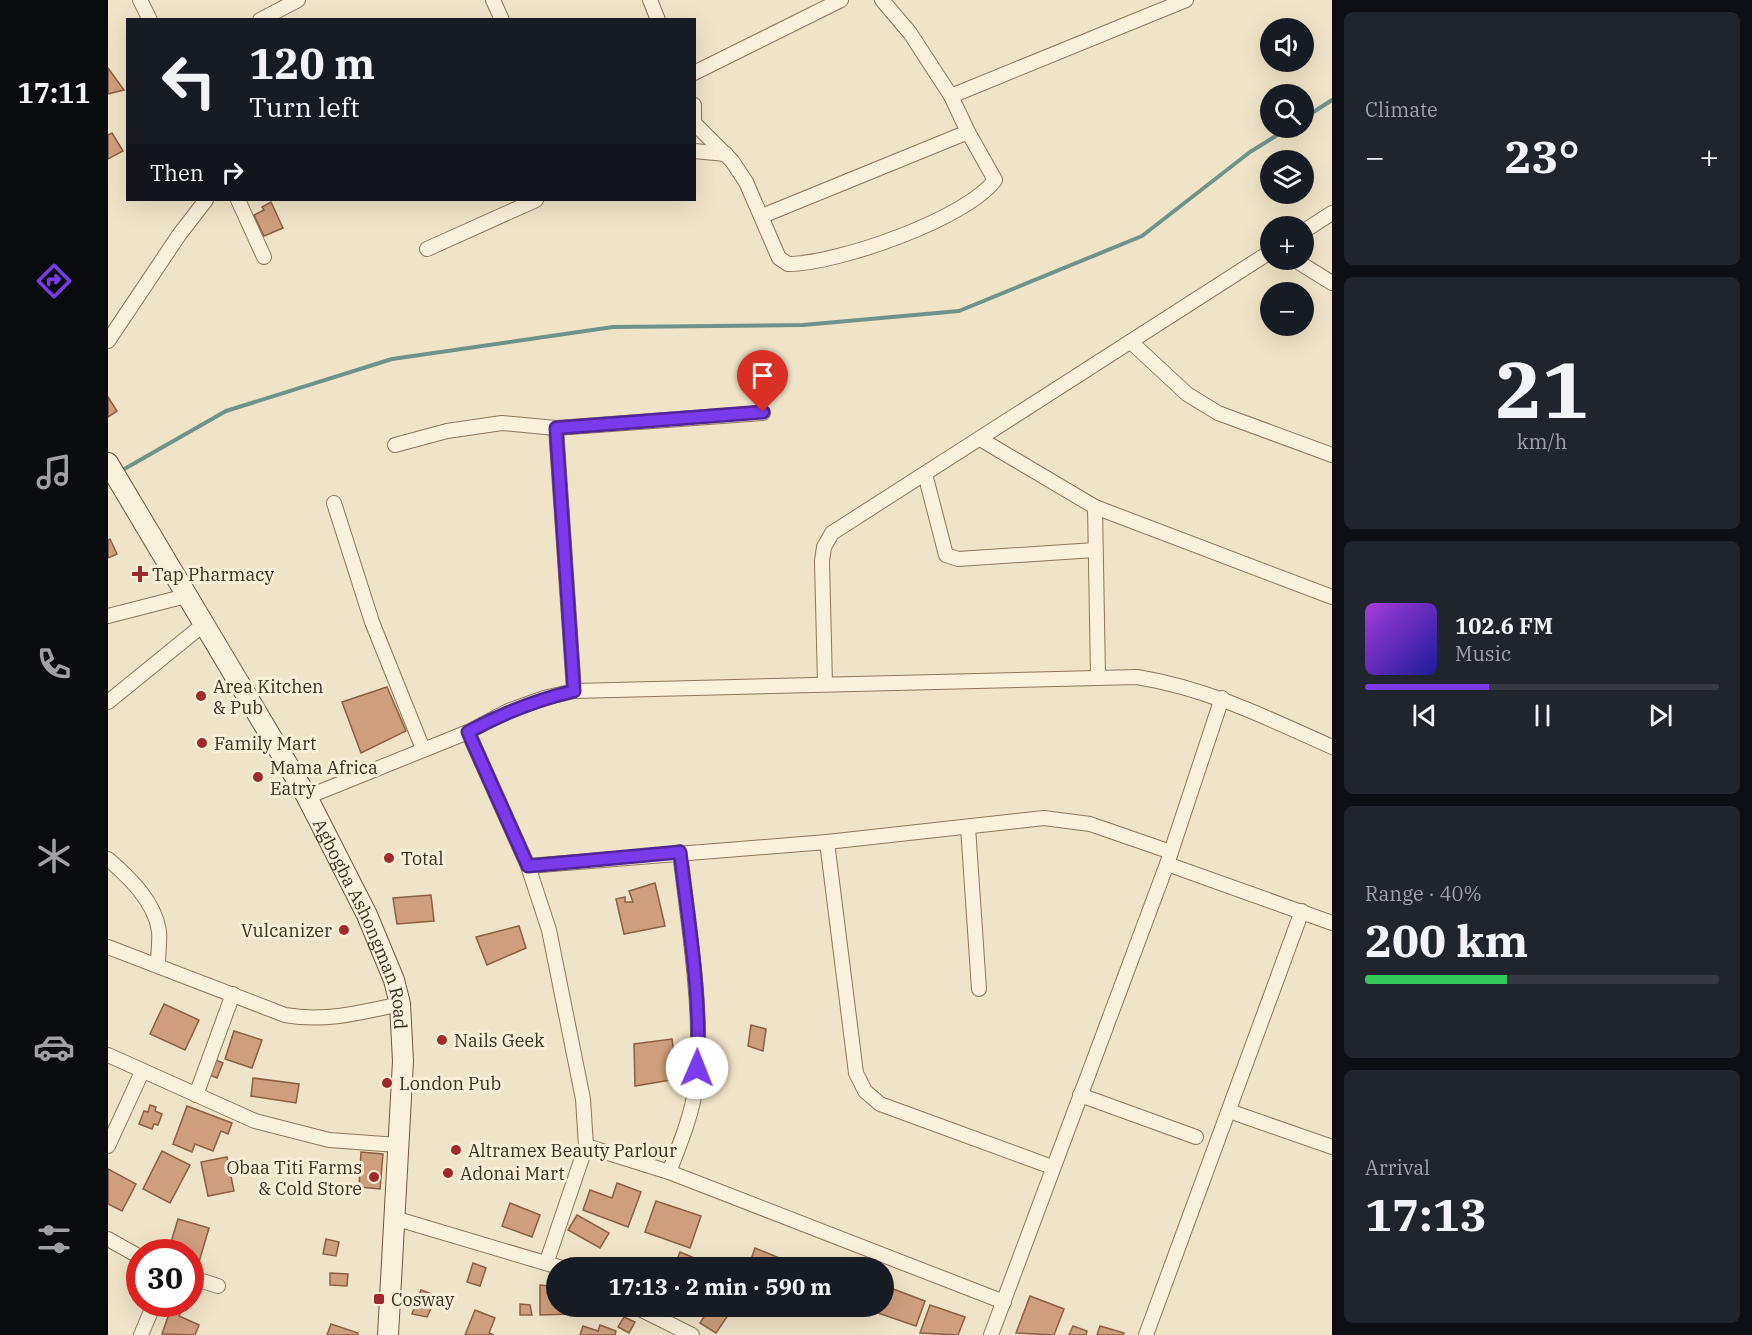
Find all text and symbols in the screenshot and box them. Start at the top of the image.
map controls [1260,18,1314,336]
button: sound [1260,18,1314,72]
text: 120 m [249,36,375,91]
icon: left [150,42,228,120]
text: 17:11 [18,75,90,110]
button: search [1260,84,1314,138]
text: Turn left [249,89,360,124]
text: Climate [1365,96,1438,123]
text: 23° [1504,127,1580,185]
text: − [1365,135,1385,178]
text: + [1699,135,1719,178]
button: layers [1260,150,1314,204]
icon: right [216,156,249,189]
text: Then [150,158,204,187]
button: + [1260,216,1314,270]
icon: directions [33,260,75,302]
button: − [1260,282,1314,336]
text: 21 [1495,338,1589,439]
pin [737,350,788,412]
icon: arrive [746,359,779,392]
text: km/h [1517,428,1567,455]
icon: music [33,451,75,493]
place label: Tap Pharmacy [152,563,275,586]
marker: Tap Pharmacy [133,567,147,581]
text: 102.6 FM [1455,611,1553,640]
text: Music [1455,640,1511,667]
icon: phone [33,643,75,685]
place label: Area Kitchen & Pub [213,675,324,719]
marker: Area Kitchen & Pub [194,689,208,703]
icon: previous [1408,699,1441,732]
icon: pause [1526,699,1559,732]
icon: next [1644,699,1677,732]
place label: Family Mart [214,732,316,755]
marker: Family Mart [195,736,209,750]
place label: Mama Africa Eatry [270,756,378,800]
marker: Mama Africa Eatry [251,770,265,784]
street label: Agbogba Ashongman Road [308,814,413,1030]
icon: climate [33,835,75,877]
place label: Total [401,847,444,870]
marker: Total [382,851,396,865]
text: Range · 40% [1365,880,1482,907]
text: 200 km [1365,911,1528,969]
place label: Vulcanizer [241,919,332,942]
marker: Vulcanizer [337,923,351,937]
icon: car [33,1026,75,1068]
place label: Nails Geek [454,1029,545,1052]
marker: Nails Geek [435,1033,449,1047]
position arrow [665,1036,729,1100]
place label: London Pub [399,1072,501,1095]
marker: London Pub [380,1076,394,1090]
place label: Altramex Beauty Parlour [468,1139,677,1162]
marker: Altramex Beauty Parlour [449,1143,463,1157]
text: Arrival [1365,1154,1430,1181]
place label: Obaa Titi Farms & Cold Store [226,1156,362,1200]
place label: Adonai Mart [460,1162,565,1185]
marker: Adonai Mart [441,1166,455,1180]
marker: Obaa Titi Farms & Cold Store [367,1170,381,1184]
text: 17:13 [1365,1185,1487,1243]
icon: filters [33,1218,75,1260]
speed limit sign: 30 [126,1239,204,1317]
text: 17:13 · 2 min · 590 m [608,1272,832,1301]
place label: Cosway [391,1288,455,1311]
marker: Cosway [372,1292,386,1306]

